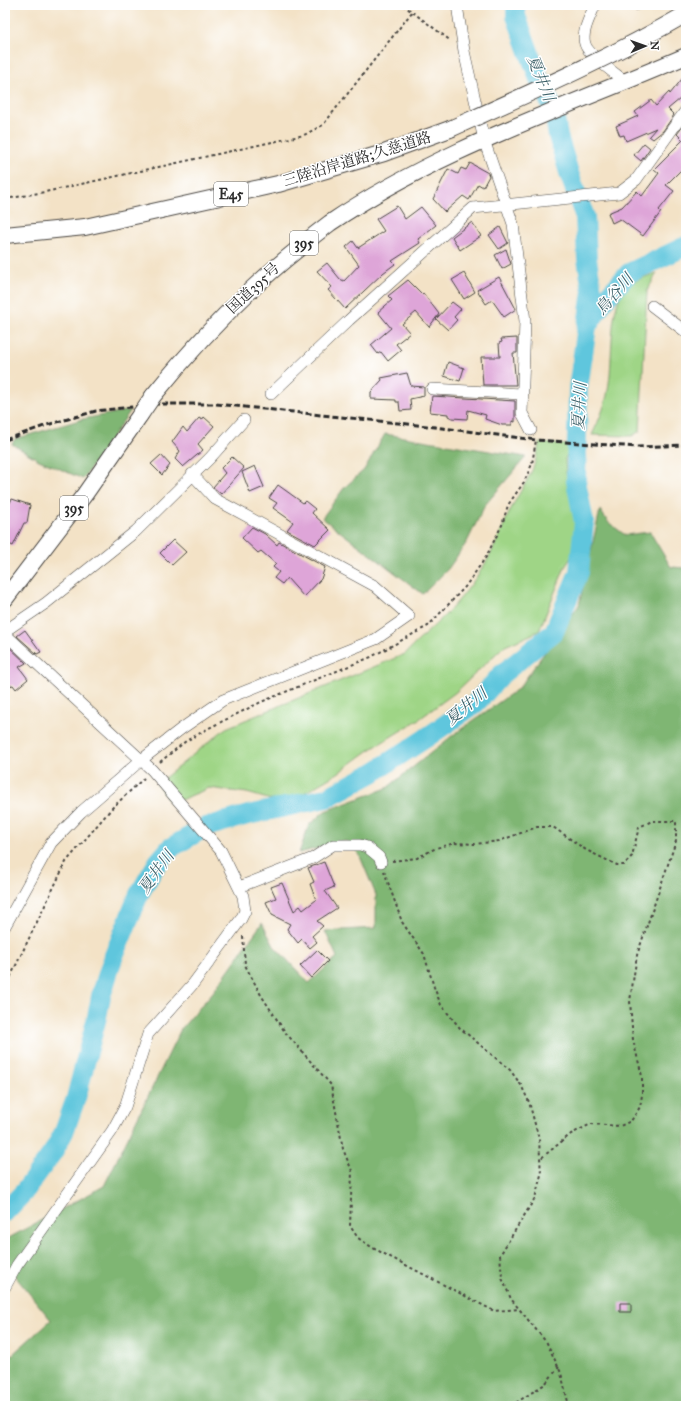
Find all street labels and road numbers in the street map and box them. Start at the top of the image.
street label: 三陸沿岸道路;久慈道路 [281,128,433,190]
road number: E45 [214,182,248,206]
road number: 395 [290,231,318,255]
street label: 国道395号 [223,259,283,317]
road number: 395 [60,496,88,520]

